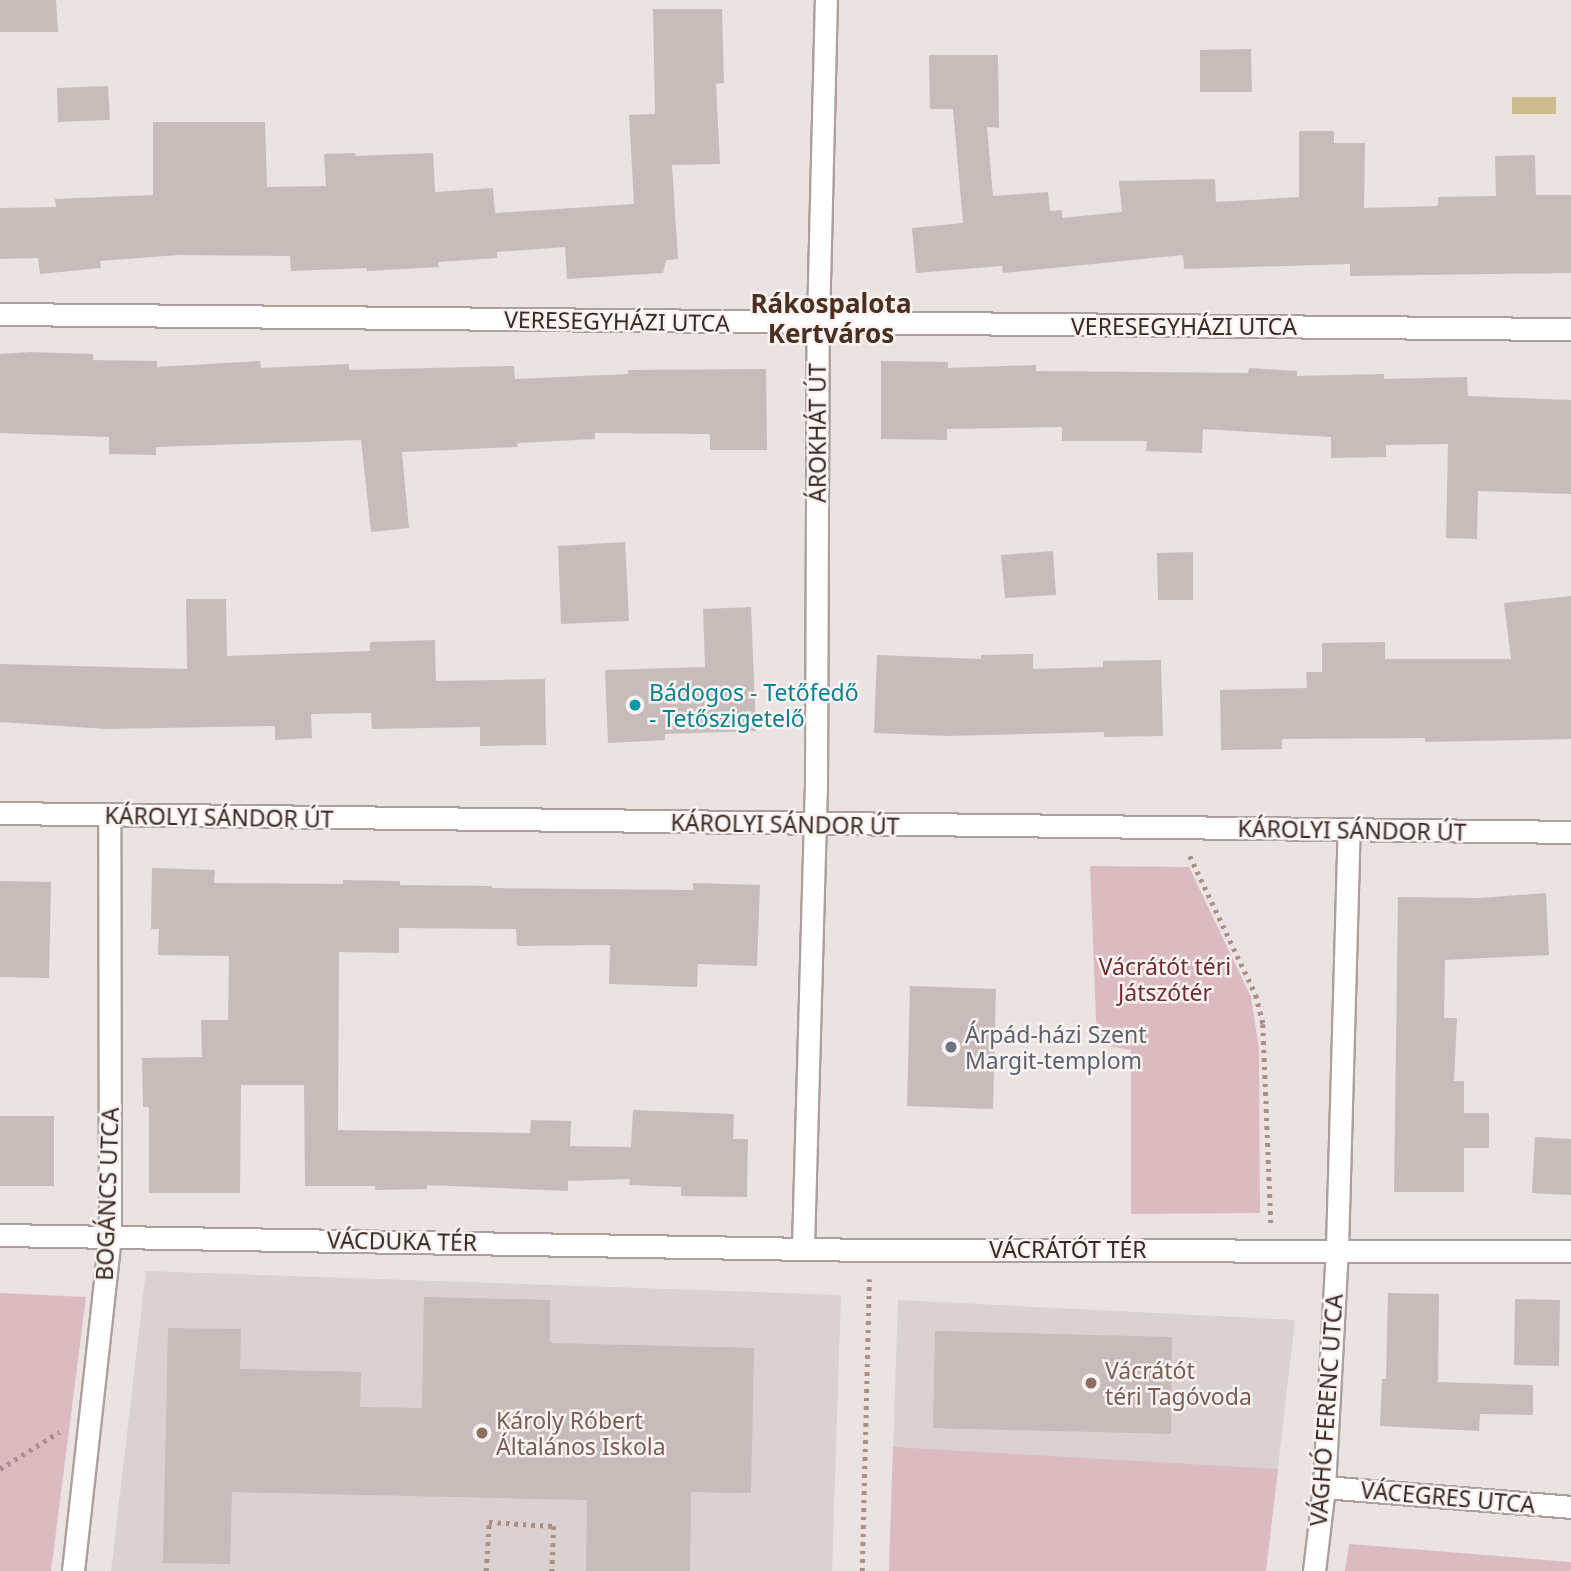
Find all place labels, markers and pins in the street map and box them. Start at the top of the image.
place label: Bádogos - Tetőfedő - Tetőszigetelő [649,678,859,732]
marker: Bádogos - Tetőfedő - Tetőszigetelő [627,697,643,713]
place label: Árpád-házi Szent Margit-templom [965,1020,1147,1074]
marker: Árpád-házi Szent Margit-templom [943,1039,959,1055]
place label: Vácrátót téri Tagóvoda [1105,1356,1252,1410]
marker: Vácrátót téri Tagóvoda [1083,1375,1099,1391]
place label: Károly Róbert Általános Iskola [496,1406,666,1460]
marker: Károly Róbert Általános Iskola [474,1425,490,1441]

